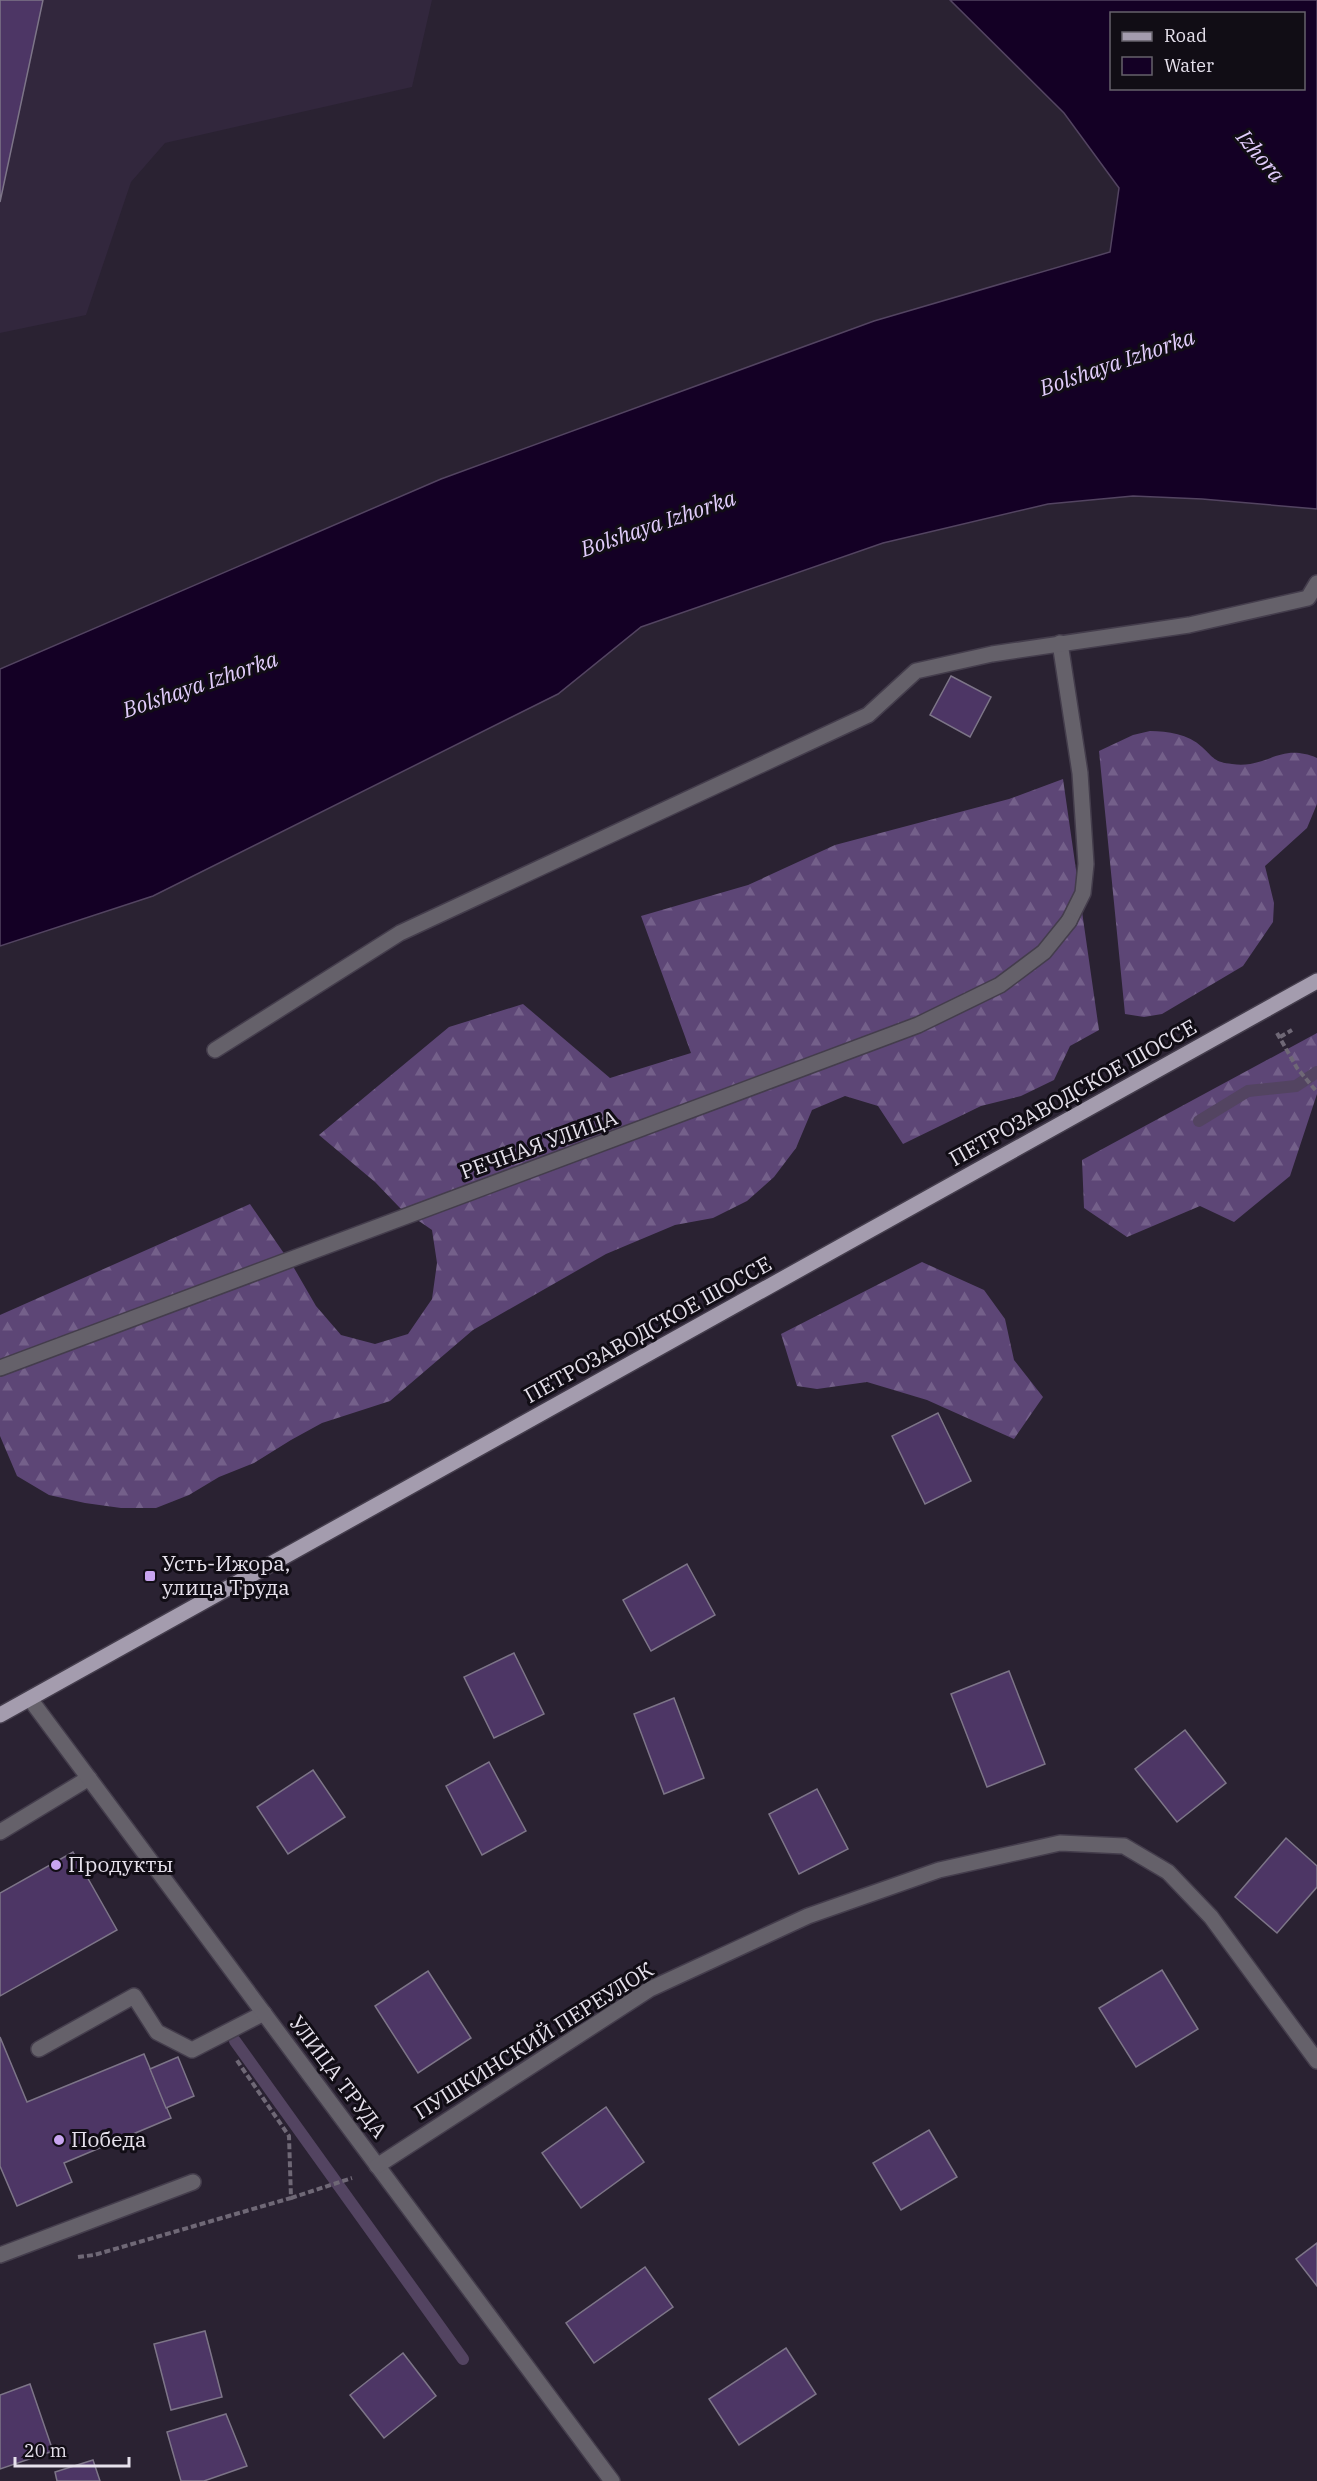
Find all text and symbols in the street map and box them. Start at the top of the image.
legend [1110,12,1305,90]
text: Road [1164,24,1207,47]
text: Water [1164,54,1214,77]
water label: Izhora [1230,122,1292,188]
water label: Bolshaya Izhorka [1034,321,1198,402]
water label: Bolshaya Izhorka [575,482,739,563]
water label: Bolshaya Izhorka [117,643,281,724]
street label: ПЕТРОЗАВОДСКОЕ ШОССЕ [944,1012,1201,1172]
street label: РЕЧНАЯ УЛИЦА [456,1102,622,1185]
street label: ПЕТРОЗАВОДСКОЕ ШОССЕ [519,1249,776,1409]
place label: Усть-Ижора, улица Труда [162,1549,290,1601]
marker: Усть-Ижора, улица Труда [143,1569,157,1583]
place label: Продукты [68,1850,173,1878]
marker: Продукты [49,1858,63,1872]
street label: ПУШКИНСКИЙ ПЕРЕУЛОК [409,1955,659,2125]
street label: УЛИЦА ТРУДА [284,2009,394,2144]
place label: Победа [71,2125,146,2153]
marker: Победа [52,2133,66,2147]
scale bar [15,2430,129,2468]
text: 20 m [24,2439,67,2462]

